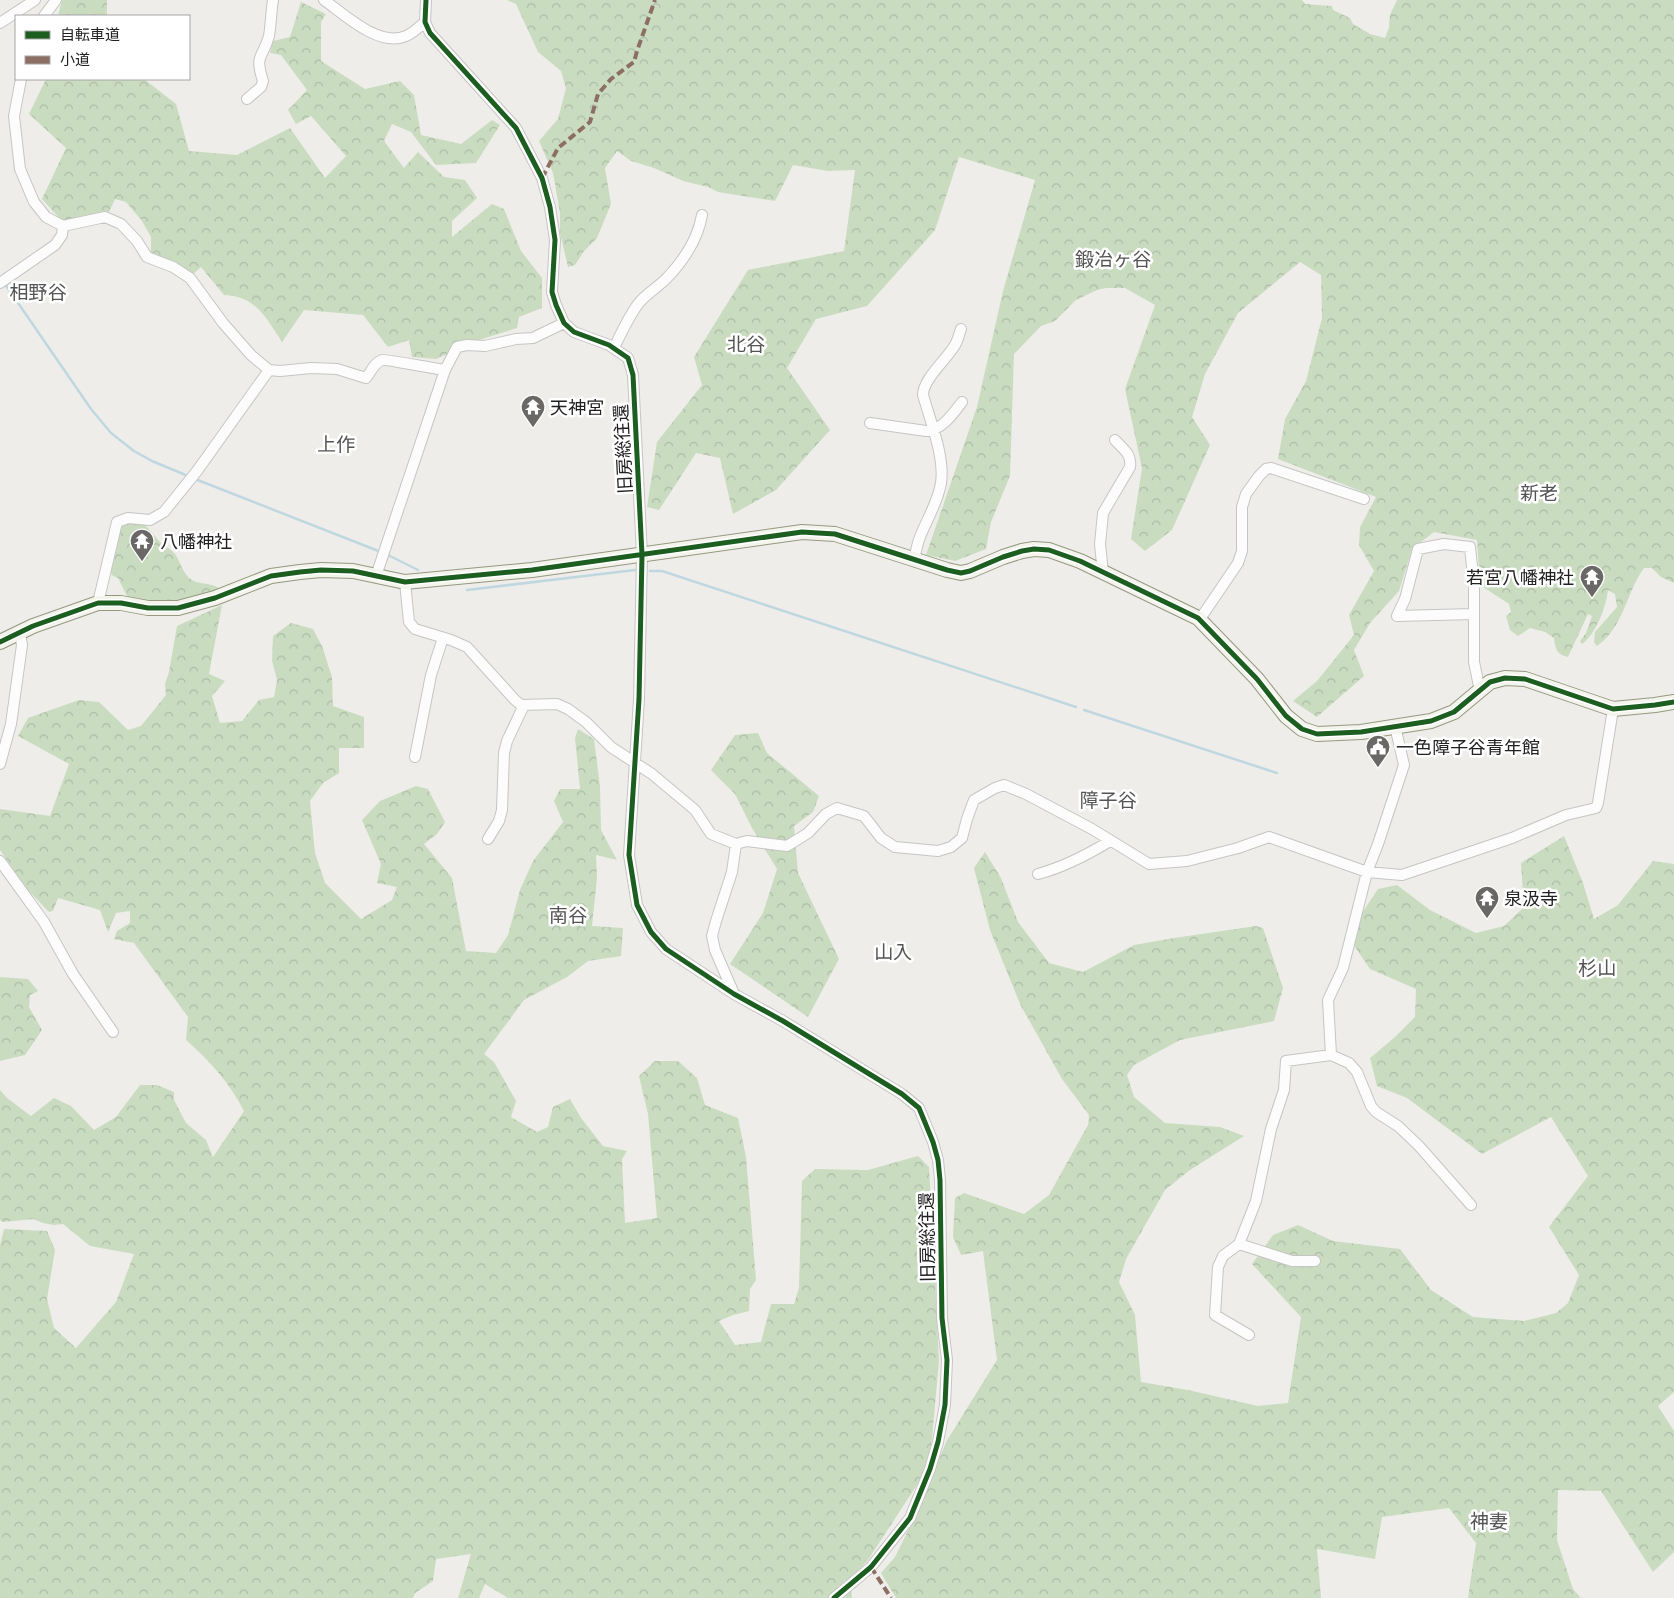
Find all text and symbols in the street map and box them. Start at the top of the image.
legend [15,15,190,80]
text: 自転車道 [60,25,120,44]
text: 小道 [60,50,90,69]
district label: 鍛冶ヶ谷 [1075,247,1151,271]
district label: 相野谷 [9,280,67,304]
district label: 北谷 [727,332,765,356]
temple icon: 天神宮 [520,394,546,428]
place label: 天神宮 [550,396,604,419]
street label: 旧房総往還 [609,403,637,495]
district label: 上作 [317,432,355,456]
district label: 新老 [1520,481,1558,505]
temple icon: 八幡神社 [129,528,155,562]
place label: 八幡神社 [160,530,232,553]
temple icon: 若宮八幡神社 [1579,564,1605,598]
place label: 若宮八幡神社 [1466,566,1574,589]
public building icon: 一色障子谷青年館 [1365,734,1391,768]
place label: 一色障子谷青年館 [1396,736,1540,759]
district label: 障子谷 [1079,788,1137,812]
temple icon: 泉汲寺 [1474,885,1500,919]
place label: 泉汲寺 [1504,887,1558,910]
district label: 南谷 [549,903,587,927]
district label: 山入 [874,940,912,964]
district label: 杉山 [1578,956,1616,980]
street label: 旧房総往還 [915,1192,939,1282]
district label: 神妻 [1470,1509,1508,1533]

